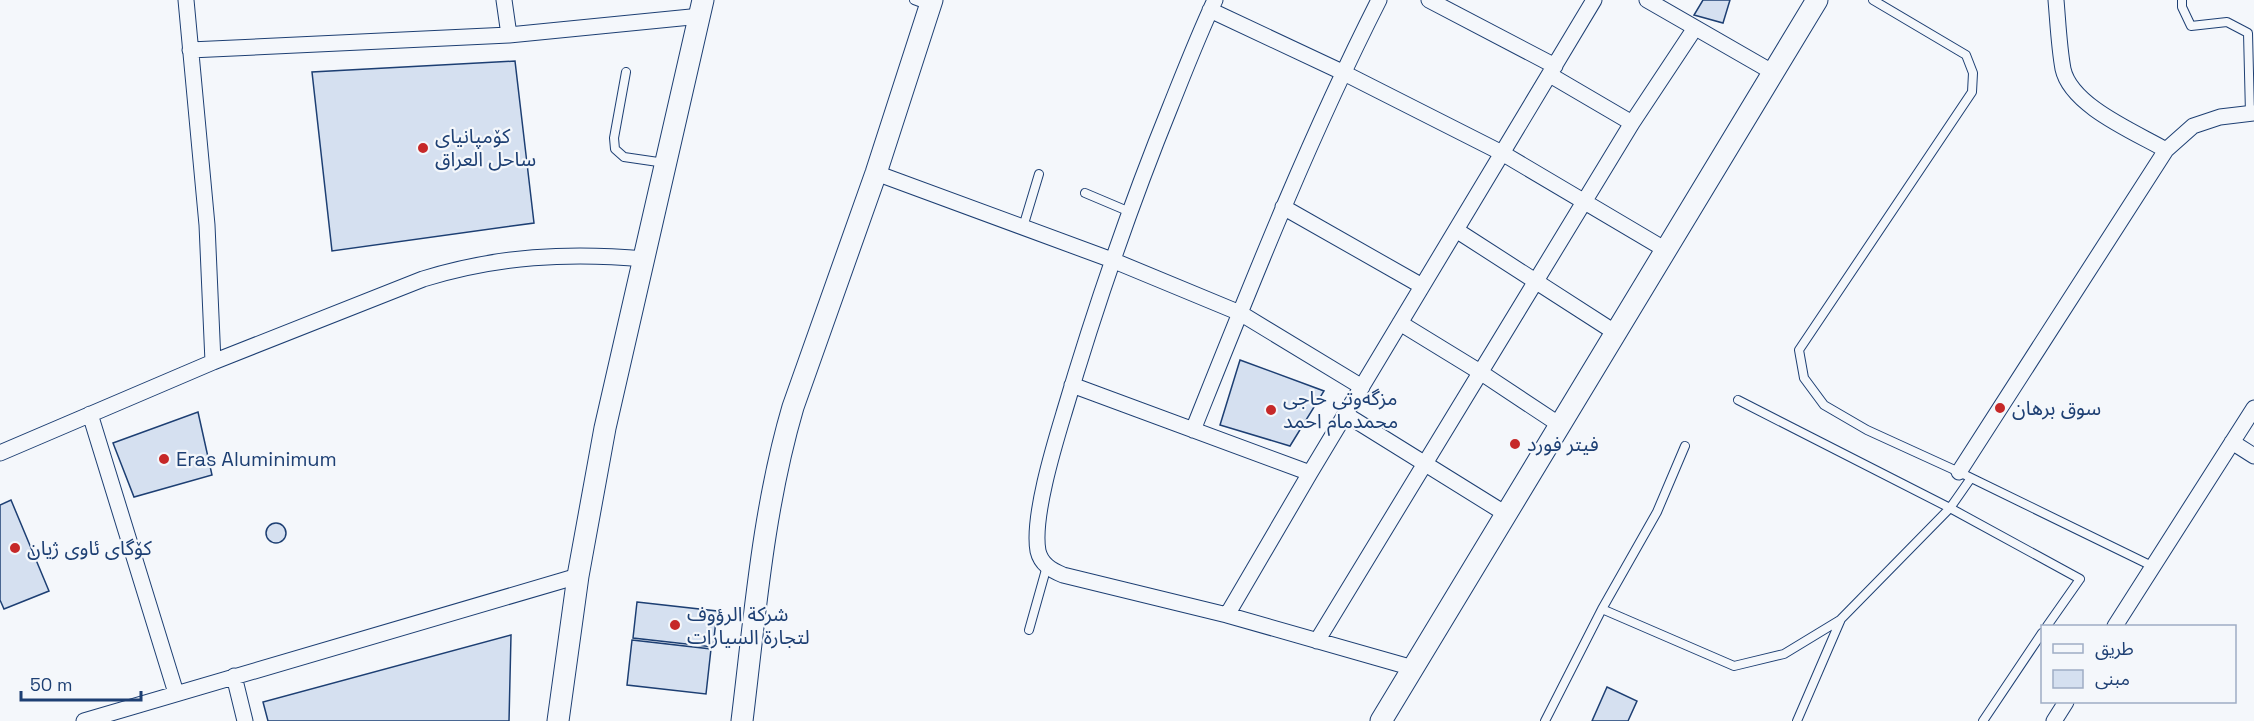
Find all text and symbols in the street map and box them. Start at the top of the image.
place label: کۆمپانیای ساحل العراق [435,123,536,172]
marker: کۆمپانیای ساحل العراق [416,141,430,155]
place label: مزگەوتی حاجی محمدمام احمد [1283,385,1398,436]
place label: سوق برهان [2012,395,2101,421]
marker: سوق برهان [1993,401,2007,415]
marker: مزگەوتی حاجی محمدمام احمد [1264,403,1278,417]
place label: فيتر فورد [1527,431,1599,457]
marker: فيتر فورد [1508,437,1522,451]
place label: Eras Aluminimum [176,446,337,472]
marker: Eras Aluminimum [157,452,171,466]
place label: کۆگای ئاوی ژیان [27,535,153,561]
marker: کۆگای ئاوی ژیان [8,541,22,555]
place label: شركة الرؤوف لتجارة السيارات [687,601,810,650]
marker: شركة الرؤوف لتجارة السيارات [668,618,682,632]
legend [2041,625,2236,703]
text: طريق [2095,637,2134,660]
scale bar [21,664,141,702]
text: مبنى [2095,667,2130,690]
text: 50 m [30,673,72,696]

